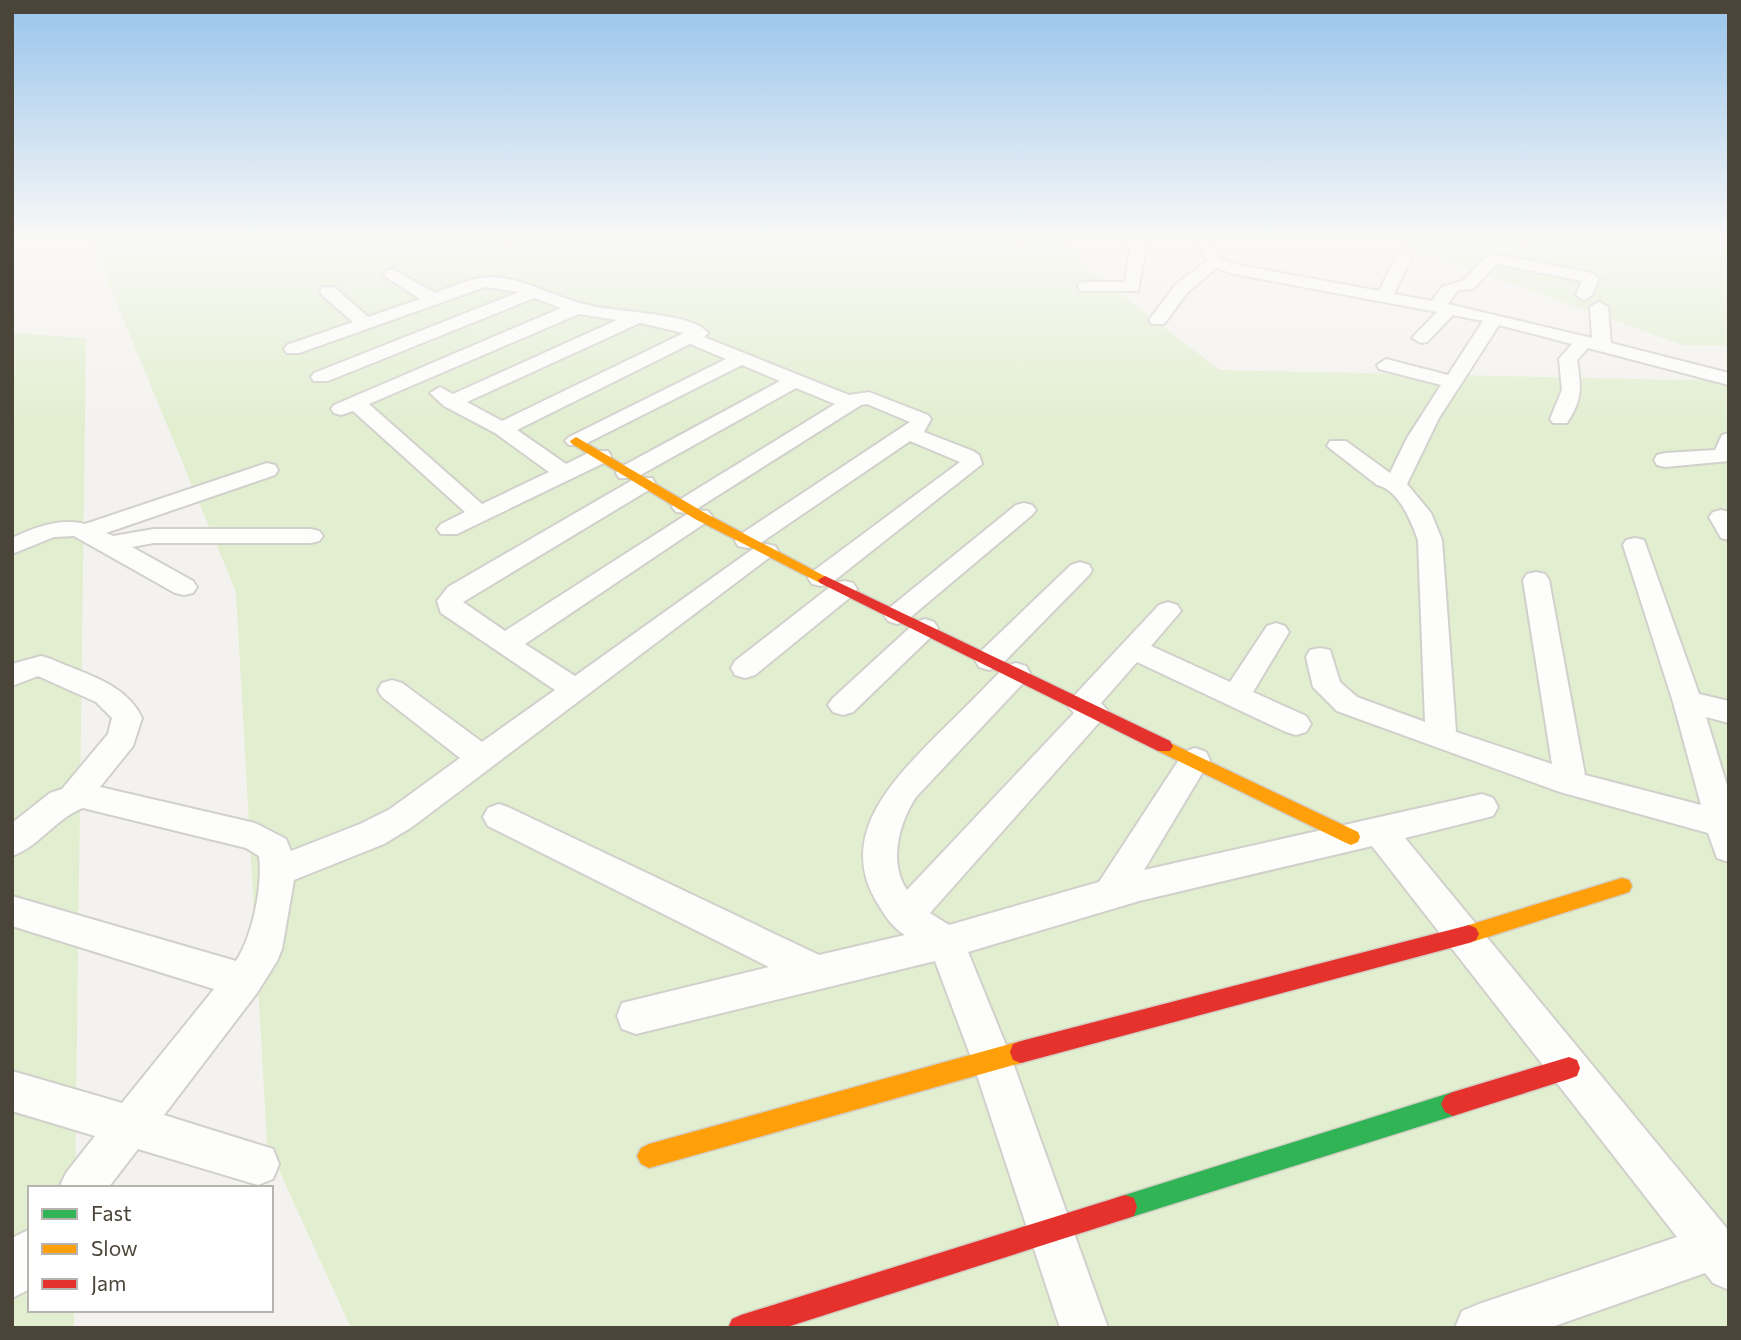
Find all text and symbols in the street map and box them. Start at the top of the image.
legend [28,1186,273,1312]
text: Fast [91,1200,132,1225]
text: Slow [91,1235,138,1260]
text: Jam [91,1270,126,1295]

